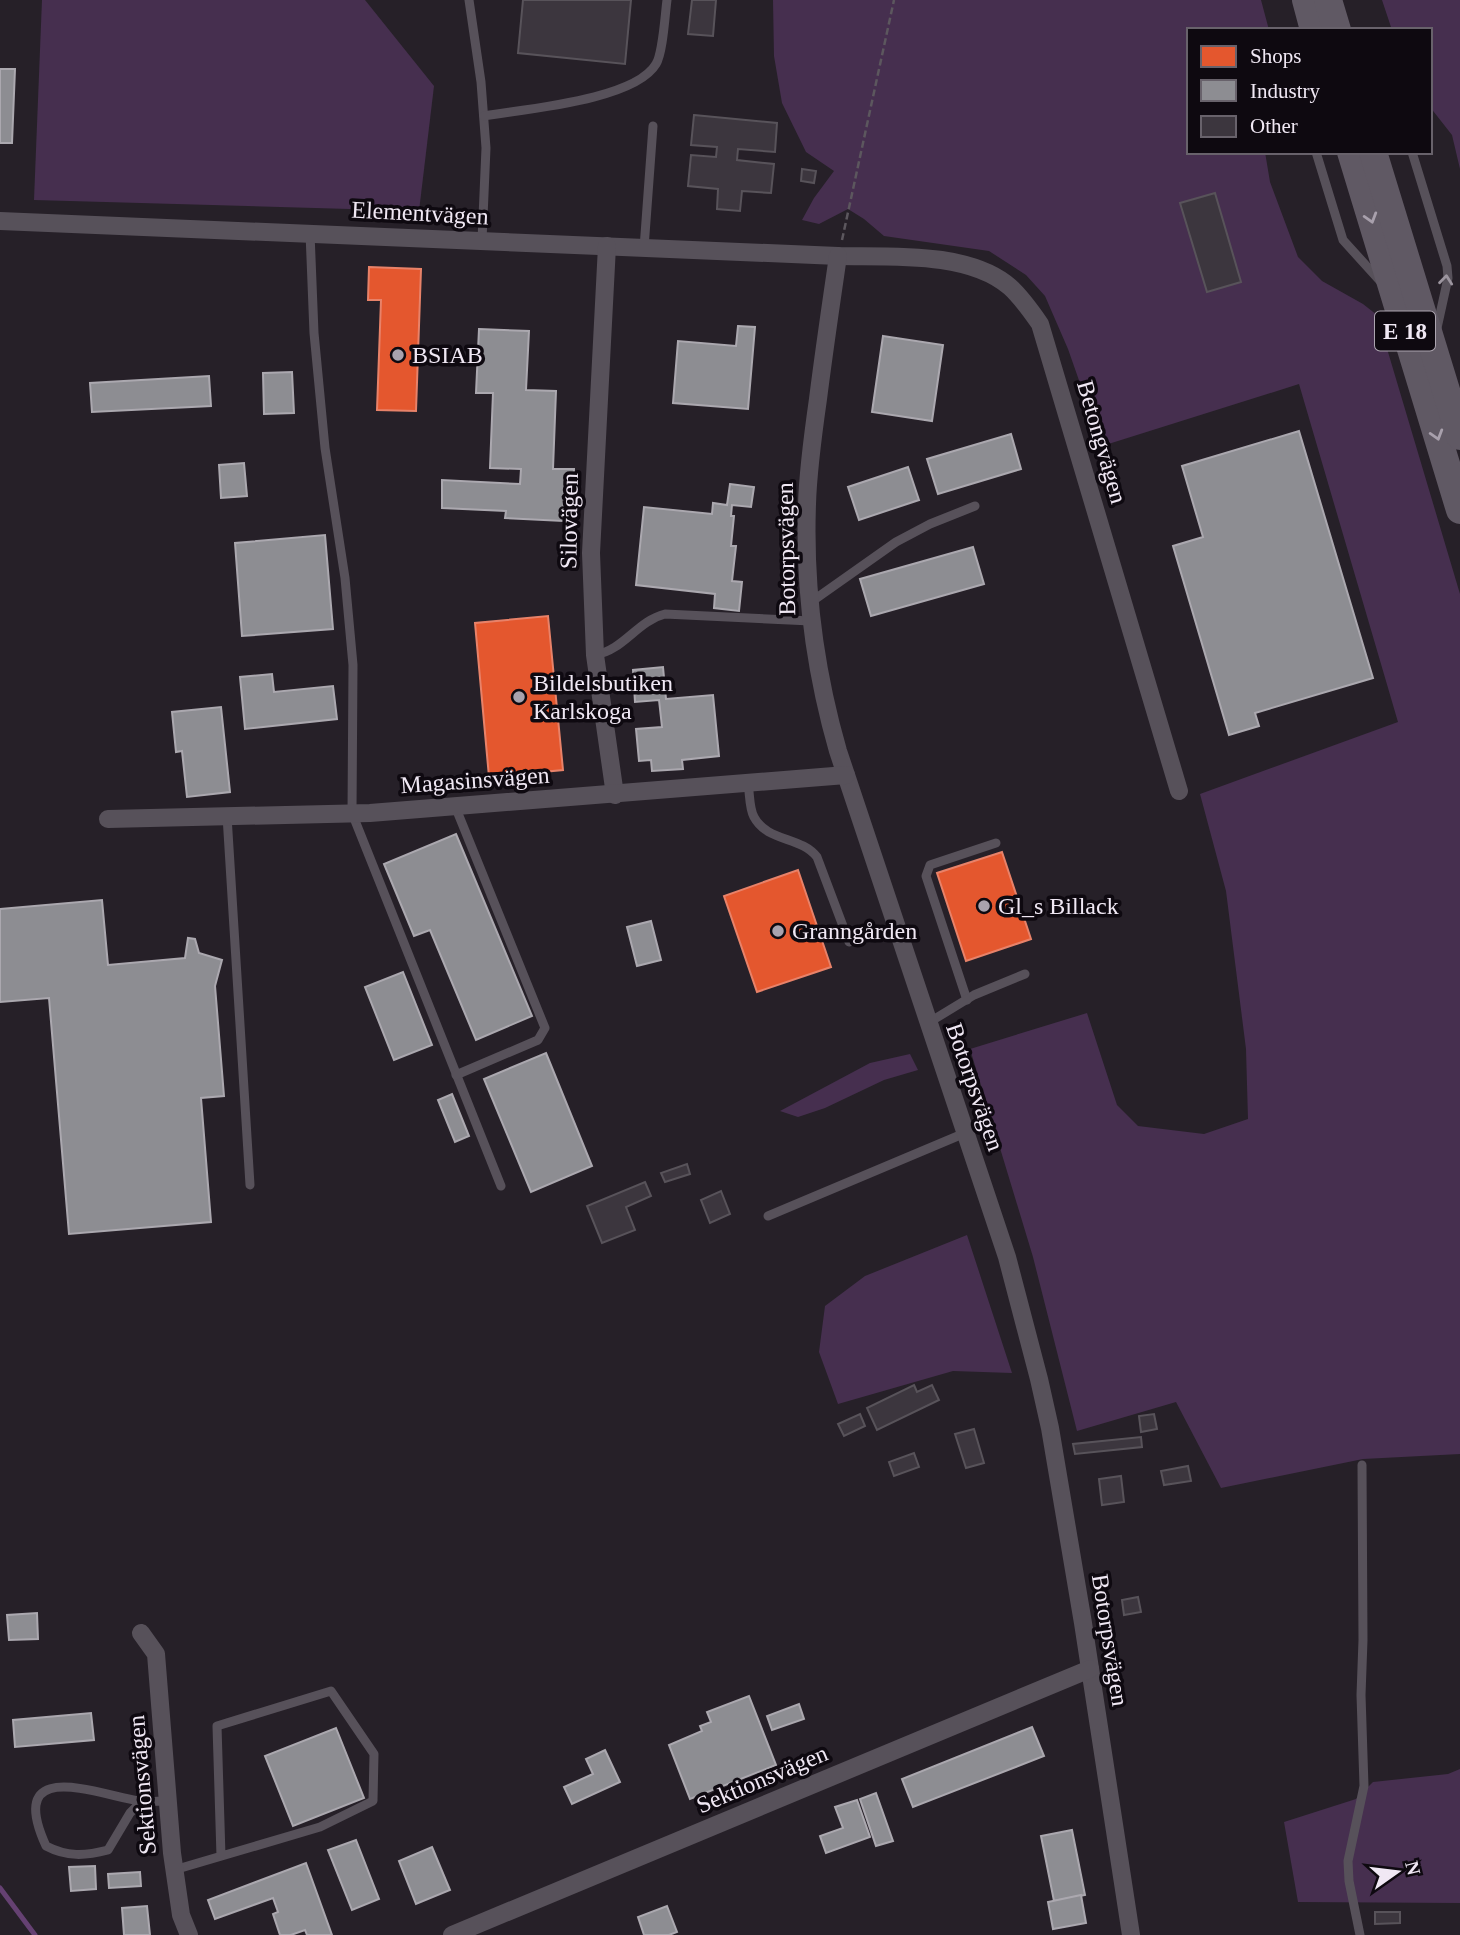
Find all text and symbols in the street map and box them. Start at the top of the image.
legend [1187,28,1432,154]
text: Shops [1250,44,1301,68]
text: Industry [1250,79,1320,103]
text: Other [1250,114,1298,138]
street label: Elementvägen [351,196,489,230]
one-way arrow [1362,211,1377,223]
one-way arrow [1438,274,1453,285]
road number: E 18 [1375,312,1435,350]
place label: BSIAB [412,342,483,368]
marker: BSIAB [390,347,406,363]
street label: Betongvägen [1072,378,1132,506]
one-way arrow [1429,428,1443,441]
street label: Silovägen [555,473,583,569]
street label: Botorpsvägen [772,482,800,616]
place label: Bildelsbutiken Karlskoga [533,670,673,724]
marker: Bildelsbutiken Karlskoga [511,689,527,705]
street label: Magasinsvägen [400,762,550,798]
place label: Gl_s Billack [998,893,1119,919]
marker: Gl_s Billack [976,898,992,914]
place label: Granngården [792,918,917,944]
marker: Granngården [770,923,786,939]
street label: Botorpsvägen [941,1020,1009,1154]
street label: Botorpsvägen [1087,1572,1133,1708]
street label: Sektionsvägen [123,1714,161,1856]
street label: Sektionsvägen [692,1740,832,1818]
north arrow [1362,1837,1432,1907]
text: N [1401,1859,1425,1877]

